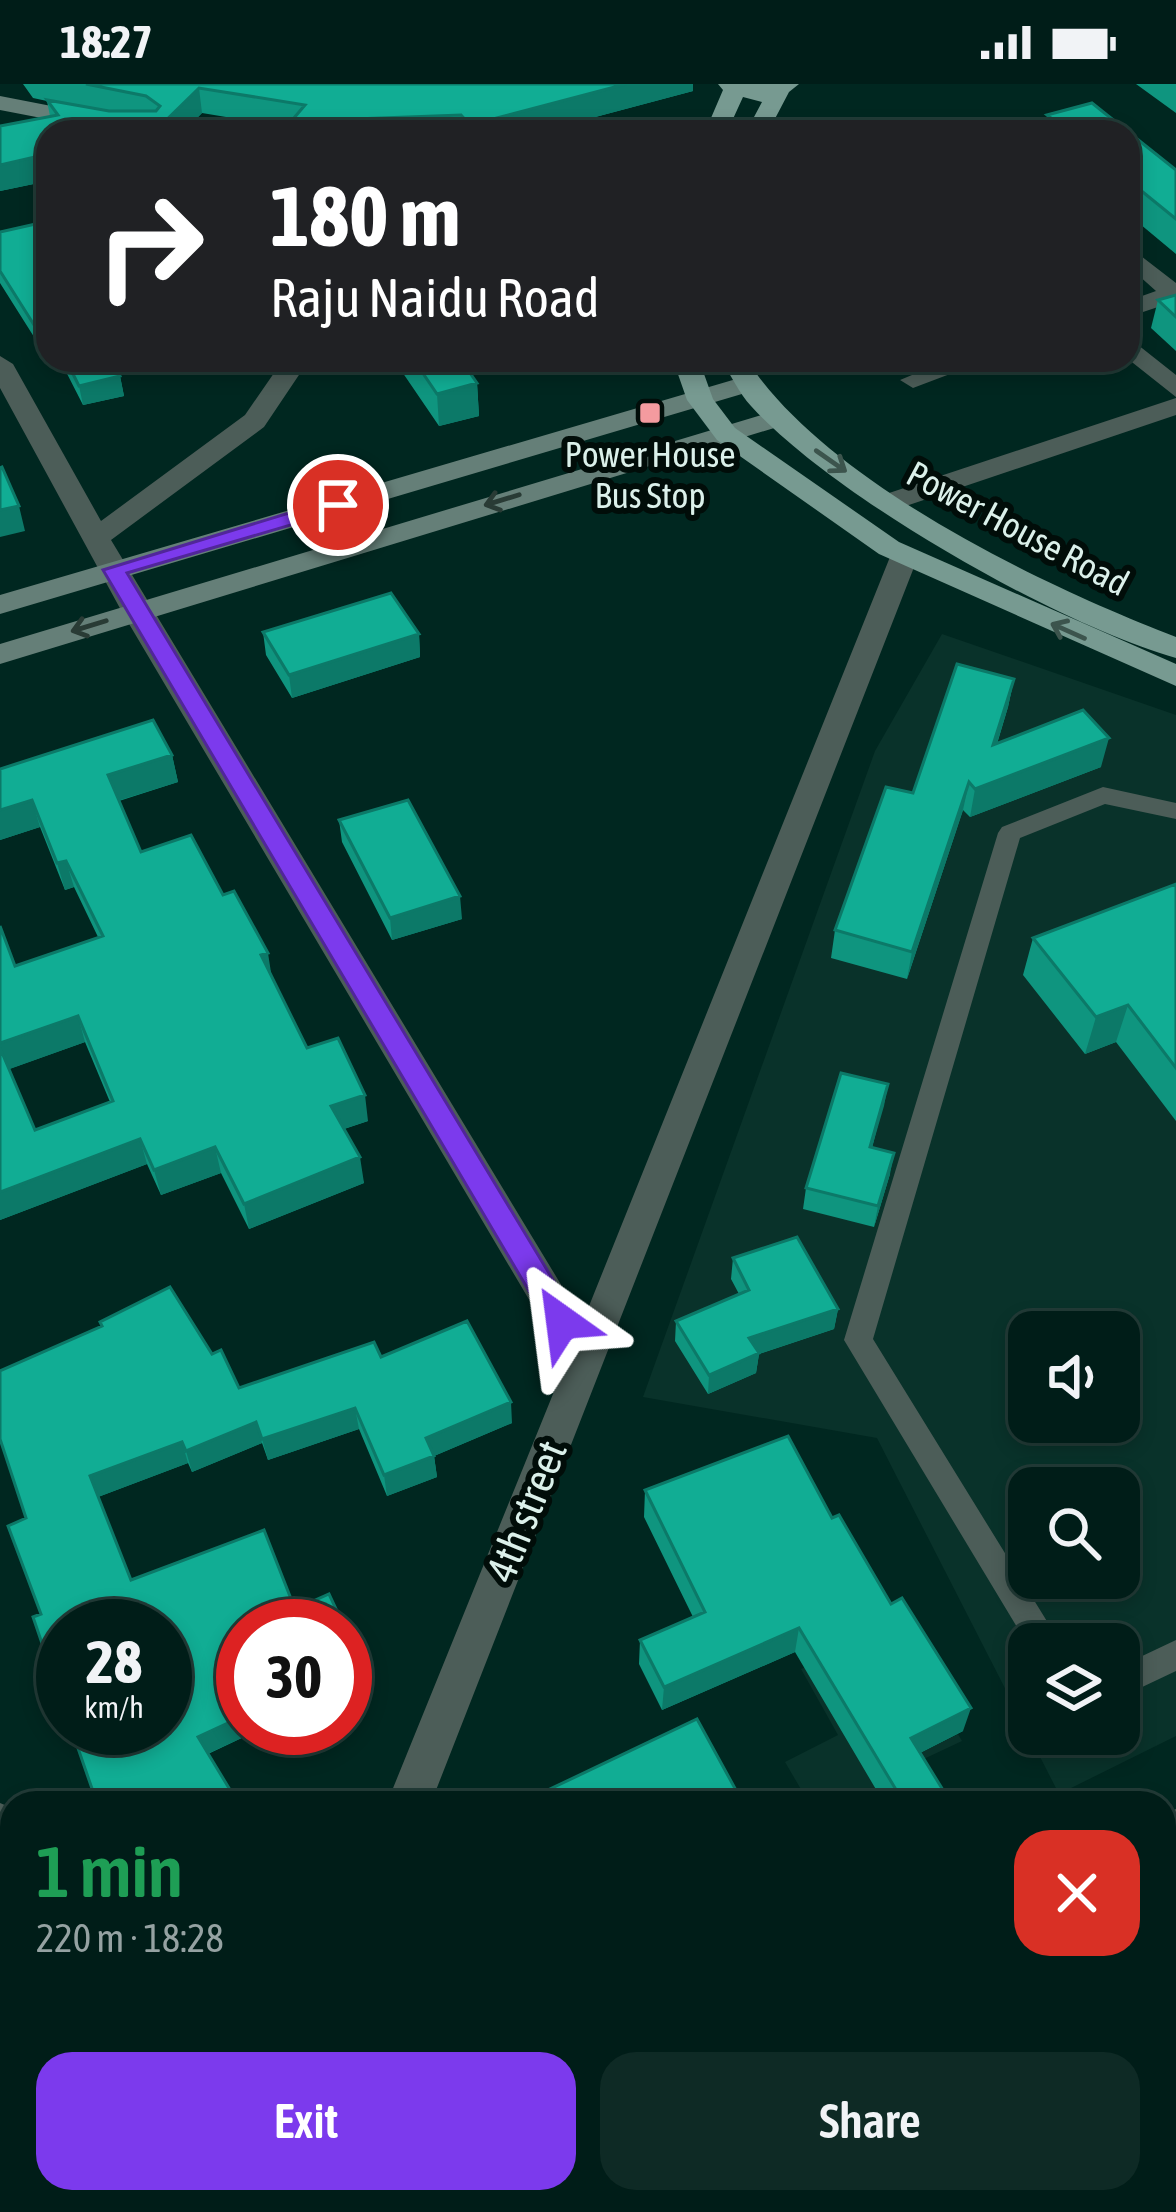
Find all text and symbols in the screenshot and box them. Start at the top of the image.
text: 18:27 [60,16,153,68]
icon: right [72,168,228,324]
text: 180 m [270,168,460,264]
text: Raju Naidu Road [270,267,600,328]
marker: Power House Bus Stop [637,400,663,426]
place label: Power House Bus Stop [564,433,736,516]
one-way arrow [814,448,847,473]
street label: Power House Road [900,452,1136,604]
pin [287,454,389,556]
icon: arrive [305,472,371,538]
one-way arrow [484,491,522,513]
one-way arrow [71,617,109,639]
one-way arrow [1051,619,1087,641]
position arrow [499,1259,625,1385]
map controls [1008,1311,1140,1755]
button: sound [1008,1311,1140,1443]
street label: 4th street [476,1434,576,1588]
button: search [1008,1467,1140,1599]
speed limit sign: 30 [216,1599,372,1755]
button: layers [1008,1623,1140,1755]
text: 28 [86,1627,142,1696]
text: km/h [84,1690,144,1724]
text: 1 min [36,1830,183,1912]
button: close [1014,1830,1140,1956]
text: 220 m · 18:28 [36,1916,224,1960]
button: Exit [36,2052,576,2190]
button: Share [600,2052,1140,2190]

